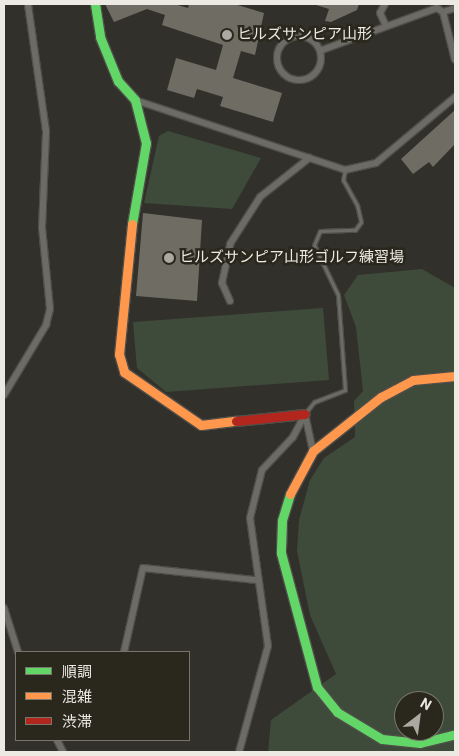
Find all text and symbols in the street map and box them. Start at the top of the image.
place label: ヒルズサンピア山形 [237,26,372,44]
marker: ヒルズサンピア山形 [221,29,233,41]
place label: ヒルズサンピア山形ゴルフ練習場 [179,249,404,267]
marker: ヒルズサンピア山形ゴルフ練習場 [163,252,175,264]
legend [15,651,190,741]
text: 順調 [62,663,92,681]
text: 混雑 [62,688,92,706]
north arrow [394,691,444,741]
text: N [418,694,434,713]
text: 渋滞 [62,713,92,731]

